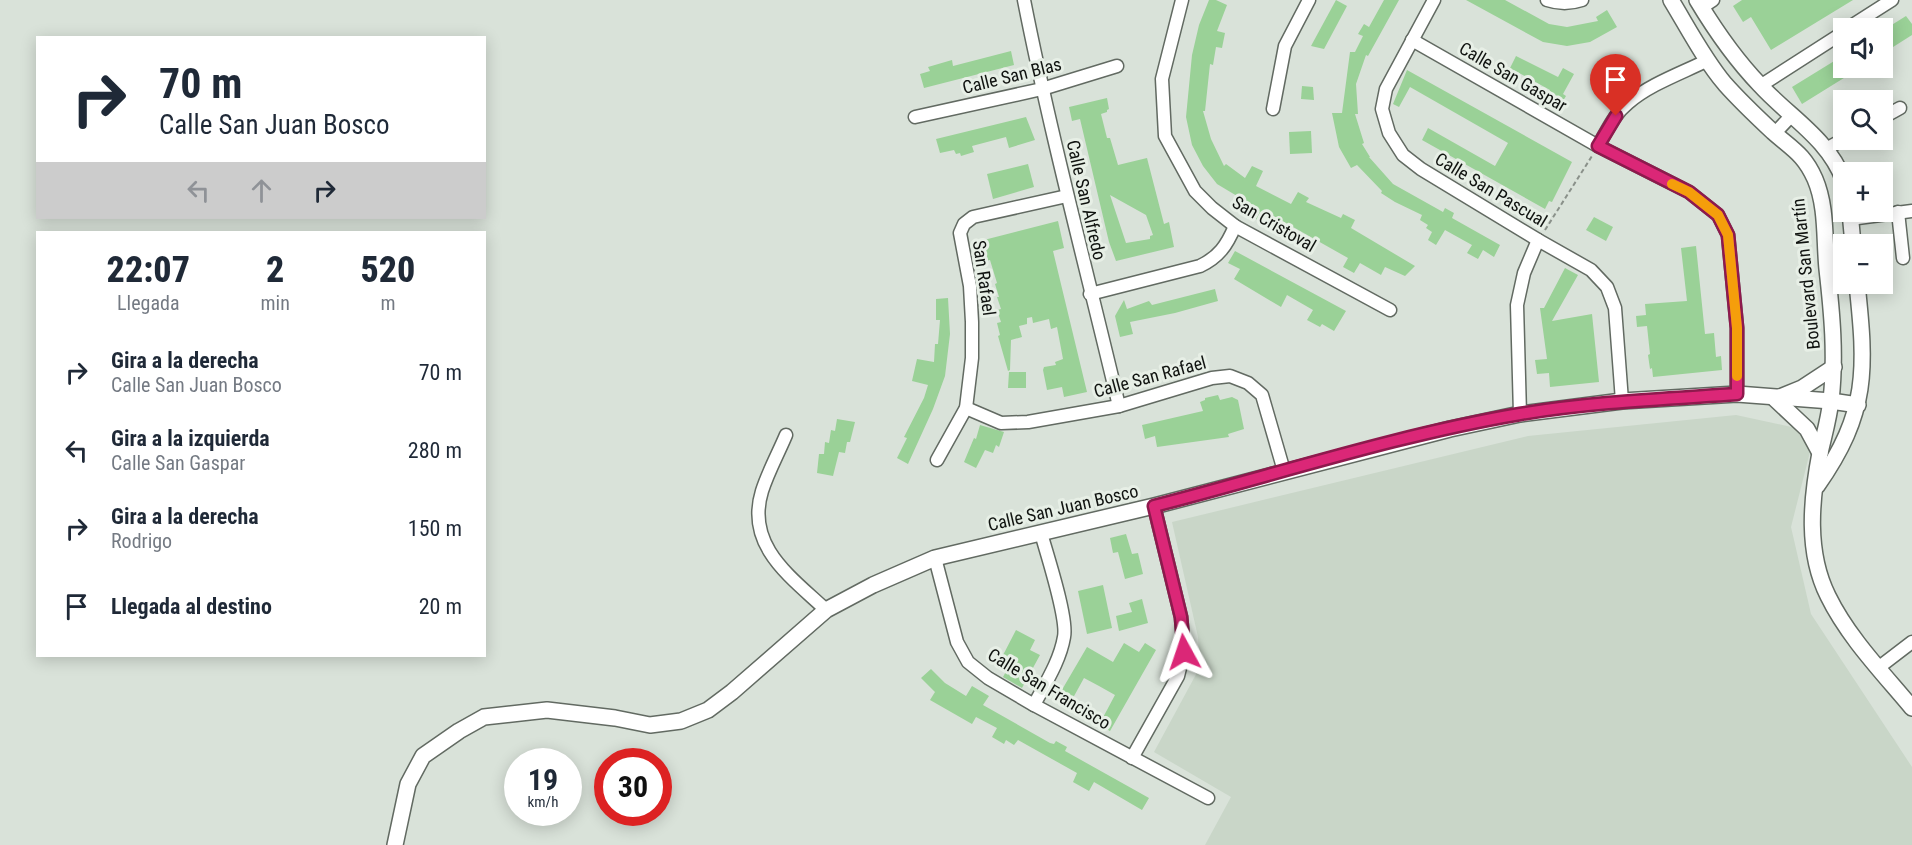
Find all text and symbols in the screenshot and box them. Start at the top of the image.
map controls [1833,18,1893,294]
button: sound [1833,18,1893,78]
street label: Calle San Gaspar [1456,37,1571,116]
street label: Calle San Blas [960,53,1064,98]
pin [1590,54,1641,116]
text: 70 m [159,59,242,108]
icon: right [60,60,138,138]
icon: arrive [1599,63,1632,96]
button: search [1833,90,1893,150]
text: Calle San Juan Bosco [159,109,390,141]
street label: Calle San Alfredo [1062,138,1110,262]
street label: Calle San Pascual [1431,148,1551,231]
button: + [1833,162,1893,222]
icon: left [182,174,215,207]
icon: ahead [245,174,278,207]
icon: right [308,174,341,207]
street label: San Cristoval [1229,191,1320,256]
street label: Boulevard San Martín [1787,197,1824,351]
button: − [1833,234,1893,294]
street label: San Rafael [969,239,1000,317]
text: 22:07 [107,249,190,291]
text: 2 [266,249,284,291]
text: 520 [360,249,415,291]
text: Llegada [117,291,179,315]
text: min [261,291,290,315]
text: m [380,291,395,315]
text: Gira a la derecha [111,348,259,373]
street label: Calle San Rafael [1091,351,1208,402]
icon: right [60,356,93,389]
text: 70 m [419,360,462,385]
text: Calle San Juan Bosco [111,373,282,397]
text: Gira a la izquierda [111,426,270,451]
icon: left [60,434,93,467]
text: 280 m [408,438,462,463]
text: Calle San Gaspar [111,451,245,475]
street label: Calle San Juan Bosco [986,480,1140,535]
text: Gira a la derecha [111,504,259,529]
icon: right [60,512,93,545]
text: 150 m [408,516,462,541]
text: Rodrigo [111,529,172,553]
icon: arrive [60,590,93,623]
text: Llegada al destino [111,594,272,619]
text: 20 m [419,594,462,619]
position arrow [1152,620,1216,684]
street label: Calle San Francisco [984,644,1114,733]
speed limit sign: 30 [594,748,672,826]
text: 19 [528,762,558,797]
text: km/h [528,793,558,811]

